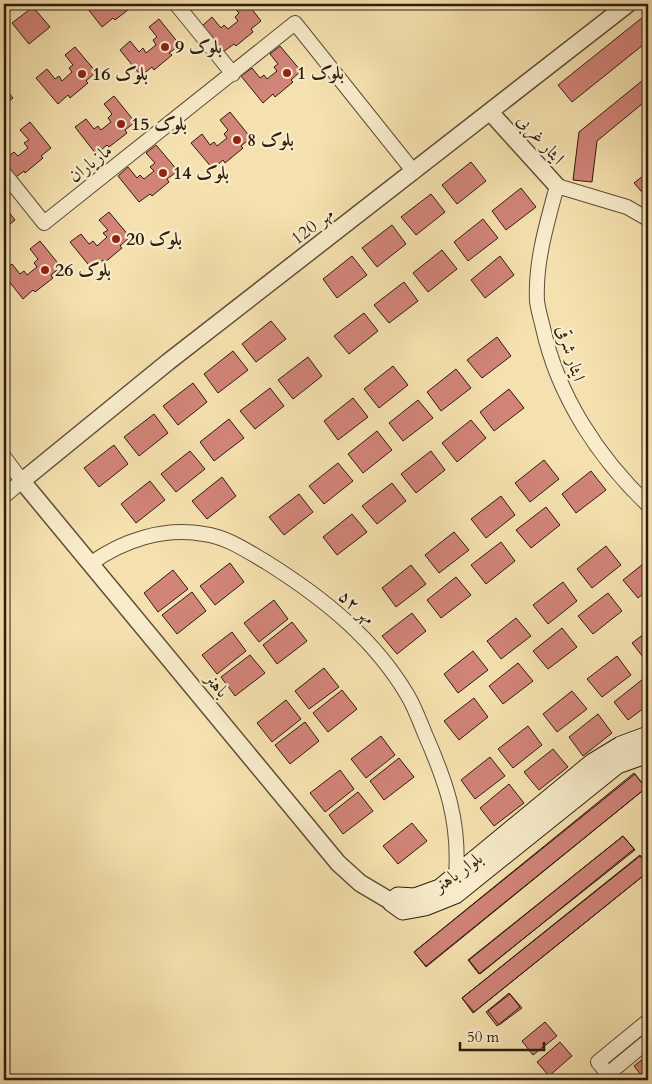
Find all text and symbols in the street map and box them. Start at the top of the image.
place label: بلوک 9 [175,35,222,60]
marker: بلوک 9 [159,41,171,53]
place label: بلوک 1 [297,61,344,86]
place label: بلوک 16 [92,62,148,87]
marker: بلوک 1 [281,67,293,79]
marker: بلوک 16 [76,68,88,80]
street label: ایثار غربی [511,109,570,170]
place label: بلوک 15 [131,112,187,137]
marker: بلوک 15 [115,118,127,130]
place label: بلوک 8 [247,128,294,153]
marker: بلوک 8 [231,134,243,146]
street label: مازیاران [63,138,117,188]
place label: بلوک 14 [173,161,229,186]
marker: بلوک 14 [157,167,169,179]
street label: مهر 120 [286,202,339,251]
place label: بلوک 20 [126,227,182,252]
marker: بلوک 20 [110,233,122,245]
place label: بلوک 26 [55,258,111,283]
marker: بلوک 26 [39,264,51,276]
street label: ایثار شرقی [550,322,591,384]
street label: مهر ۵۲ [333,584,381,631]
street label: باهنر [198,666,234,703]
street label: بلوار باهنر [427,846,488,900]
scale bar [460,1019,543,1051]
text: 50 m [467,1027,499,1047]

